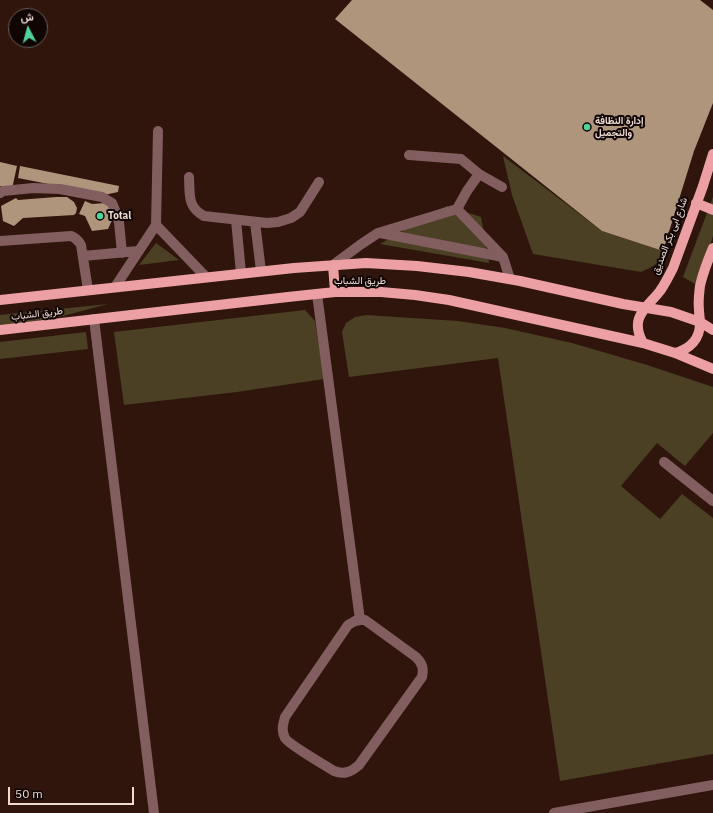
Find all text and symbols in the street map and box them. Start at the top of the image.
north arrow [8,8,48,48]
text: ش [20,9,34,25]
place label: إدارة النظافة والتجميل [595,115,644,138]
marker: إدارة النظافة والتجميل [582,122,592,132]
street label: شارع ابى بكر الصديق [650,196,690,276]
place label: Total [108,210,131,222]
marker: Total [95,211,105,221]
street label: طريق الشباب [334,275,386,287]
street label: طريق الشباب [10,305,64,323]
scale bar [10,779,136,805]
text: 50 m [15,786,43,801]

